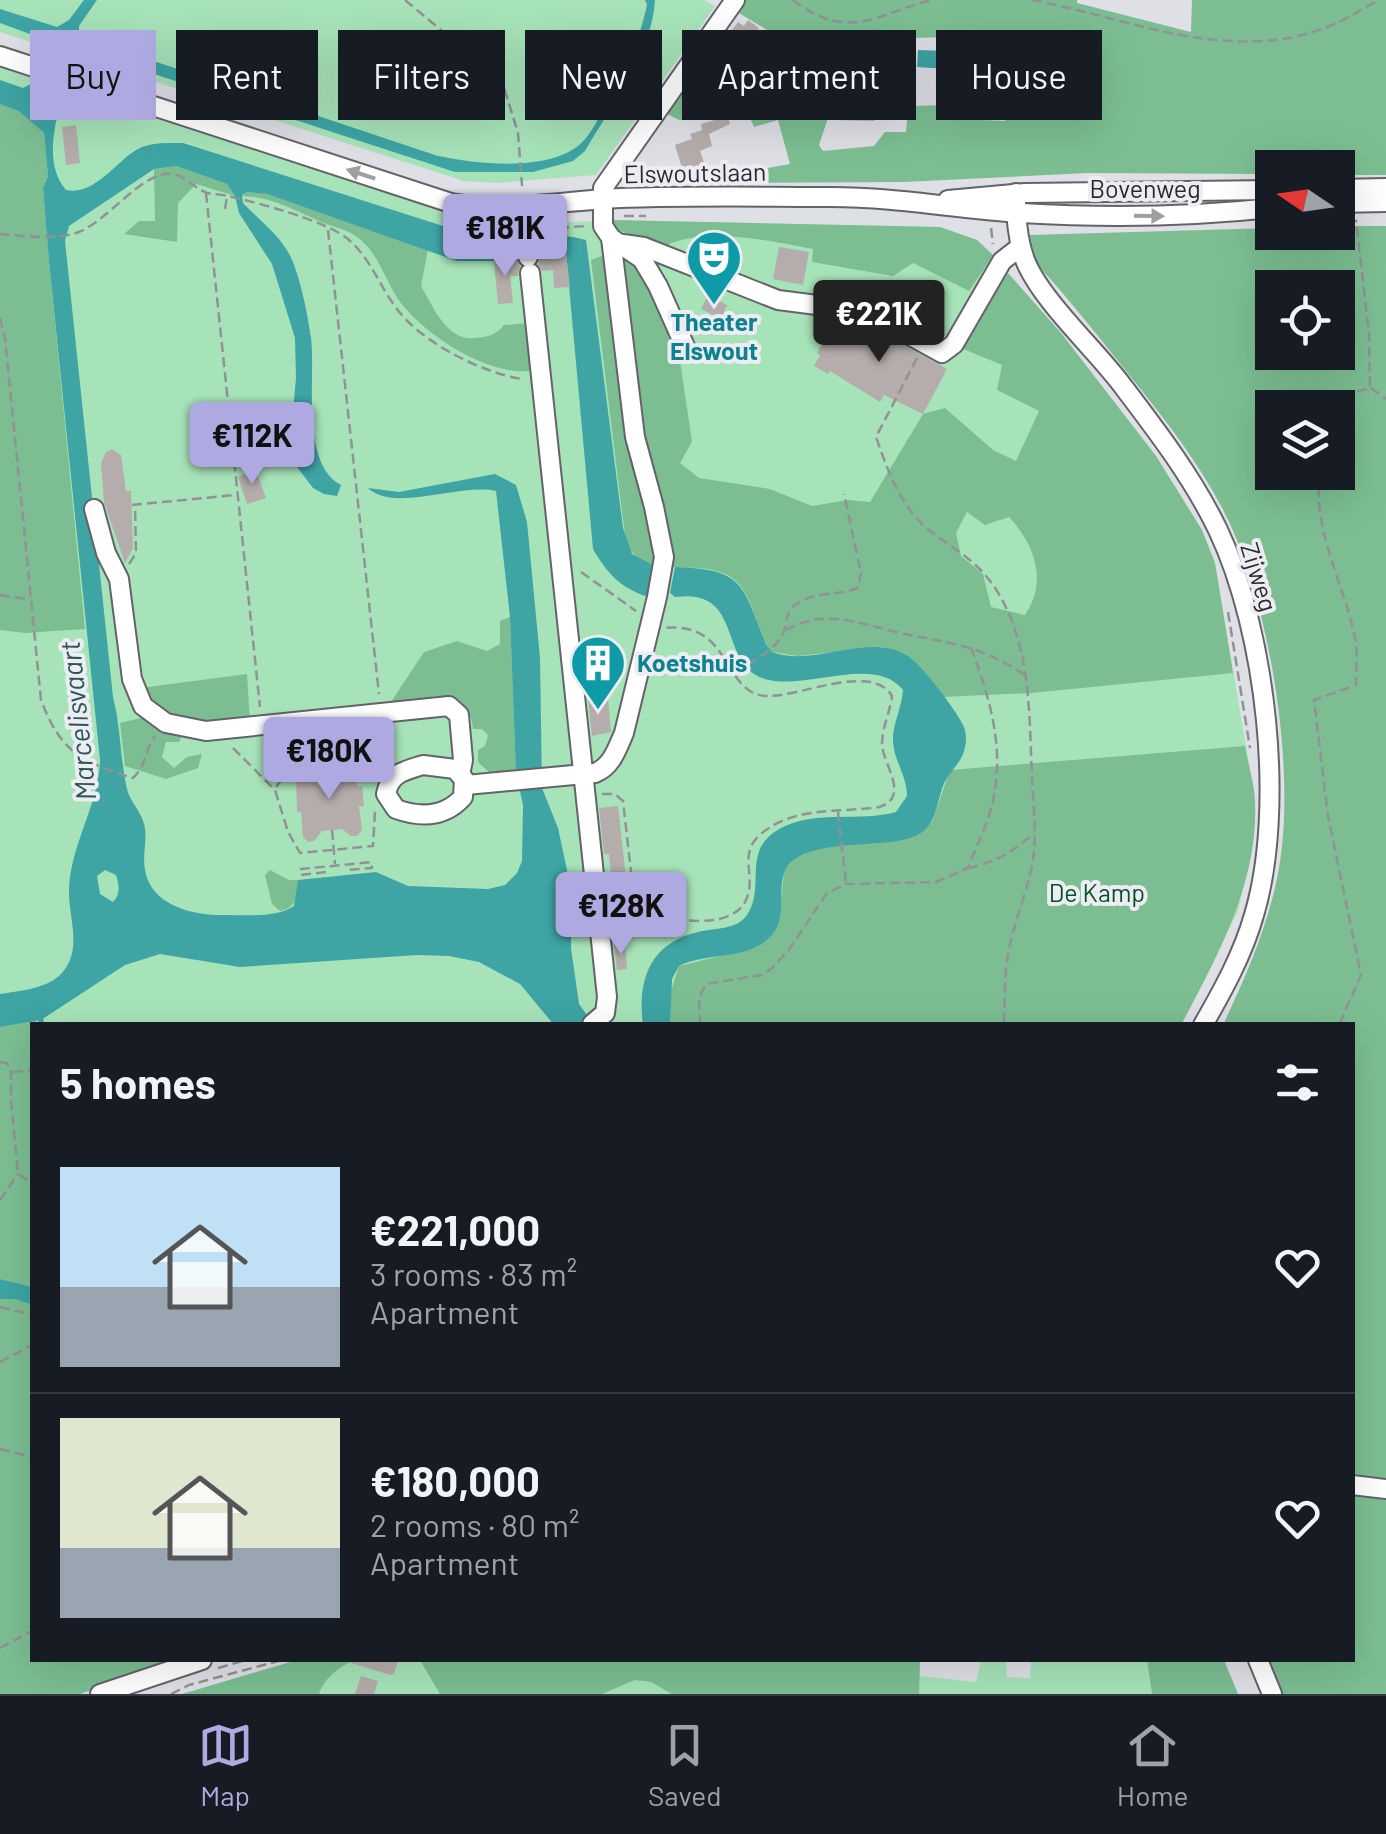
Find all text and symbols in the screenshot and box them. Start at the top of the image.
chip: Buy [30,30,156,120]
chip: Rent [176,30,318,120]
chip: Filters [338,30,505,120]
chip: New [525,30,662,120]
chip: Apartment [682,30,916,120]
chip: House [936,30,1102,120]
north arrow [1255,150,1355,250]
map controls [1255,150,1355,490]
street label: Elswoutslaan [623,156,767,188]
one-way arrow [345,165,375,180]
street label: Bovenweg [1089,173,1201,203]
pin: €181K [435,194,575,279]
text: €181K [465,207,545,245]
one-way arrow [1133,208,1165,224]
theatre icon: Theater Elswout [684,228,744,307]
button: locate [1255,270,1355,370]
pin: €221K [809,280,949,365]
text: €221K [835,293,923,331]
place label: Theater Elswout [670,306,758,365]
button: layers [1255,390,1355,490]
pin: €112K [182,402,322,487]
text: €112K [211,415,293,453]
street label: Zijweg [1235,539,1285,615]
building icon: Koetshuis [568,633,628,712]
water label: Marcelisvaart [52,640,102,802]
place label: Koetshuis [637,647,747,677]
pin: €180K [259,717,399,802]
text: €180K [285,730,373,768]
pin: €128K [551,872,691,957]
park label: De Kamp [1049,877,1145,907]
text: €128K [578,885,664,923]
icon: filters [1270,1055,1325,1110]
text: 5 homes [60,1057,216,1107]
text: €221,000 [370,1204,540,1254]
icon: home [140,1207,260,1327]
icon: heart [1270,1240,1325,1295]
text: 3 rooms · 83 m² [370,1254,577,1292]
text: Apartment [370,1292,519,1330]
text: €180,000 [370,1455,540,1505]
icon: home [140,1458,260,1578]
icon: heart [1270,1491,1325,1546]
text: 2 rooms · 80 m² [370,1505,579,1543]
text: Apartment [370,1543,519,1581]
tab: Map [198,1718,253,1812]
tab: Saved [648,1718,722,1812]
tab: Home [1117,1718,1188,1812]

